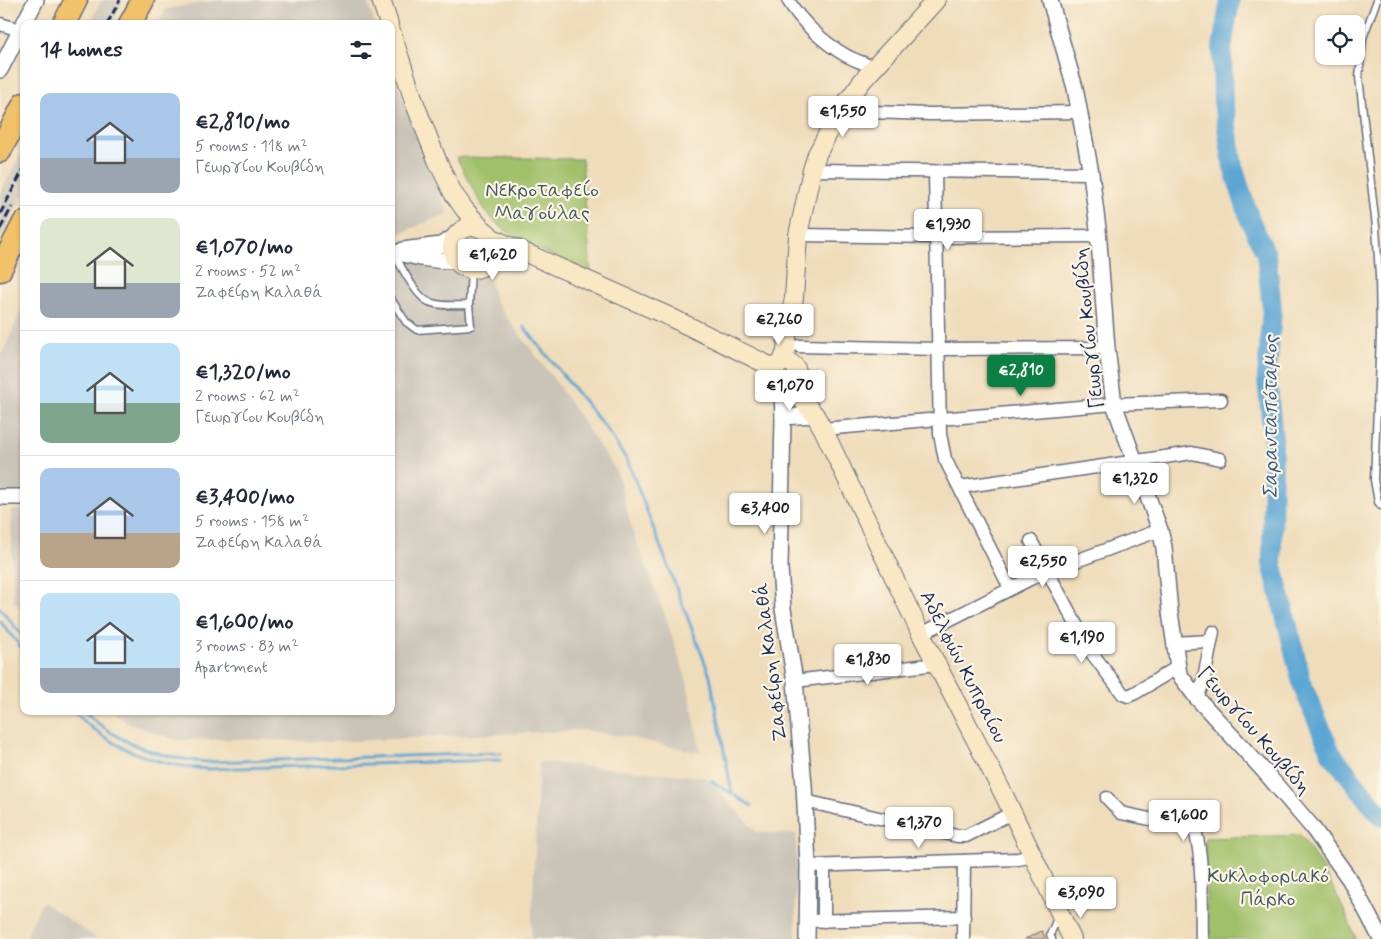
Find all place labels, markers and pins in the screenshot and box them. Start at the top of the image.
pin: €1,550 [802,96,884,138]
pin: €1,930 [907,208,989,251]
pin: €1,620 [452,238,534,281]
pin: €2,260 [738,304,820,346]
pin: €2,810 [980,354,1062,397]
pin: €1,070 [749,370,831,412]
pin: €1,320 [1094,462,1176,505]
pin: €3,400 [724,492,806,535]
pin: €2,550 [1002,546,1084,588]
pin: €1,190 [1041,622,1123,664]
pin: €1,830 [827,644,909,686]
pin: €1,600 [1143,800,1225,842]
pin: €1,370 [878,806,960,849]
pin: €3,090 [1040,876,1122,919]

